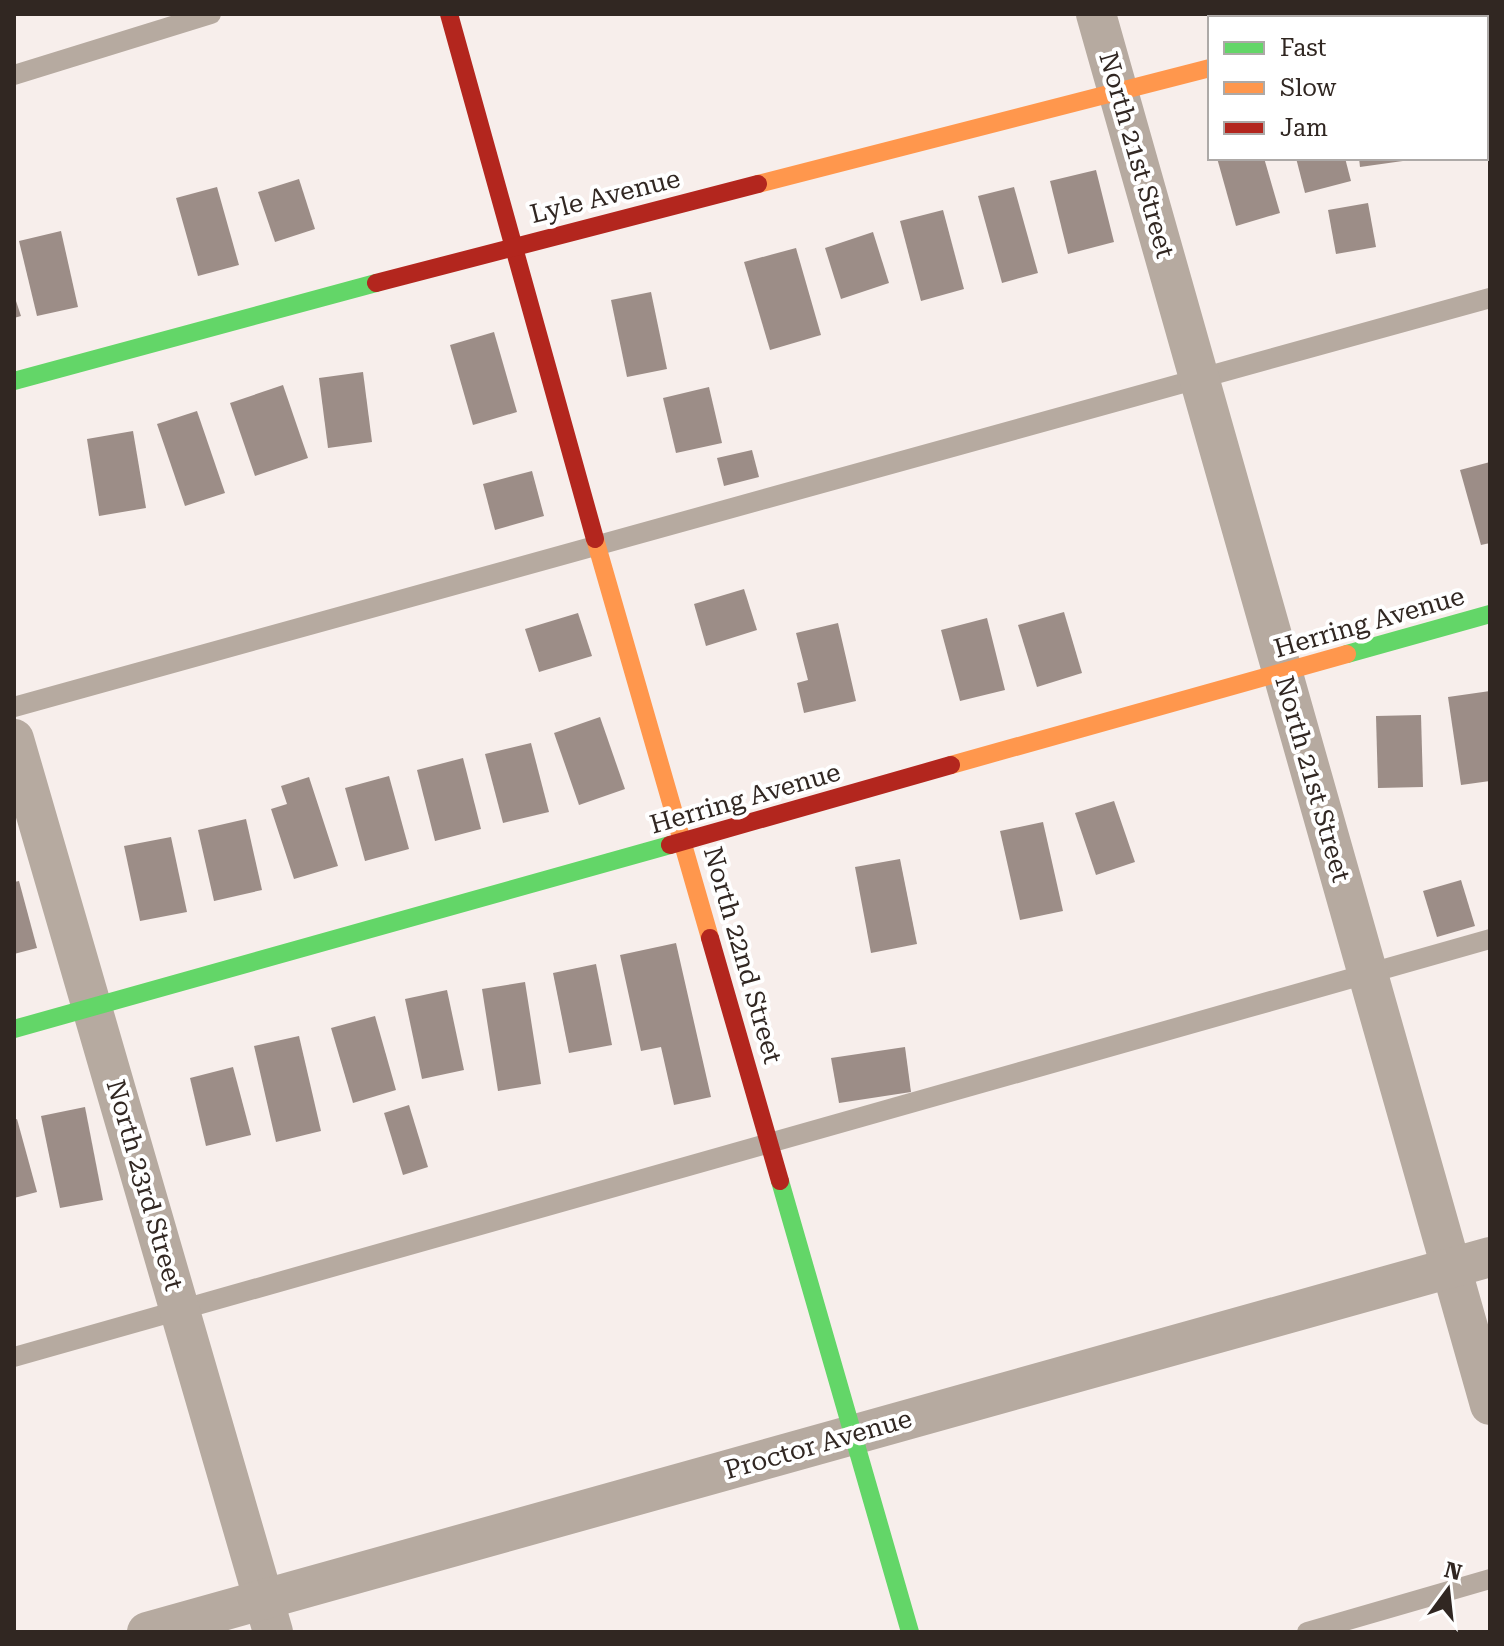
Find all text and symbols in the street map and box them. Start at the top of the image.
legend [1208,16,1488,160]
text: Fast [1280,34,1327,62]
street label: North 21st Street [1093,49,1181,262]
text: Slow [1280,74,1337,102]
text: Jam [1280,114,1328,142]
street label: Lyle Avenue [527,163,683,229]
street label: Herring Avenue [1270,580,1468,664]
street label: North 21st Street [1269,673,1357,886]
street label: Herring Avenue [646,756,844,840]
street label: North 22nd Street [698,843,788,1067]
street label: North 23rd Street [101,1076,190,1294]
street label: Proctor Avenue [721,1403,915,1485]
north arrow [1408,1550,1488,1630]
text: N [1442,1557,1465,1585]

